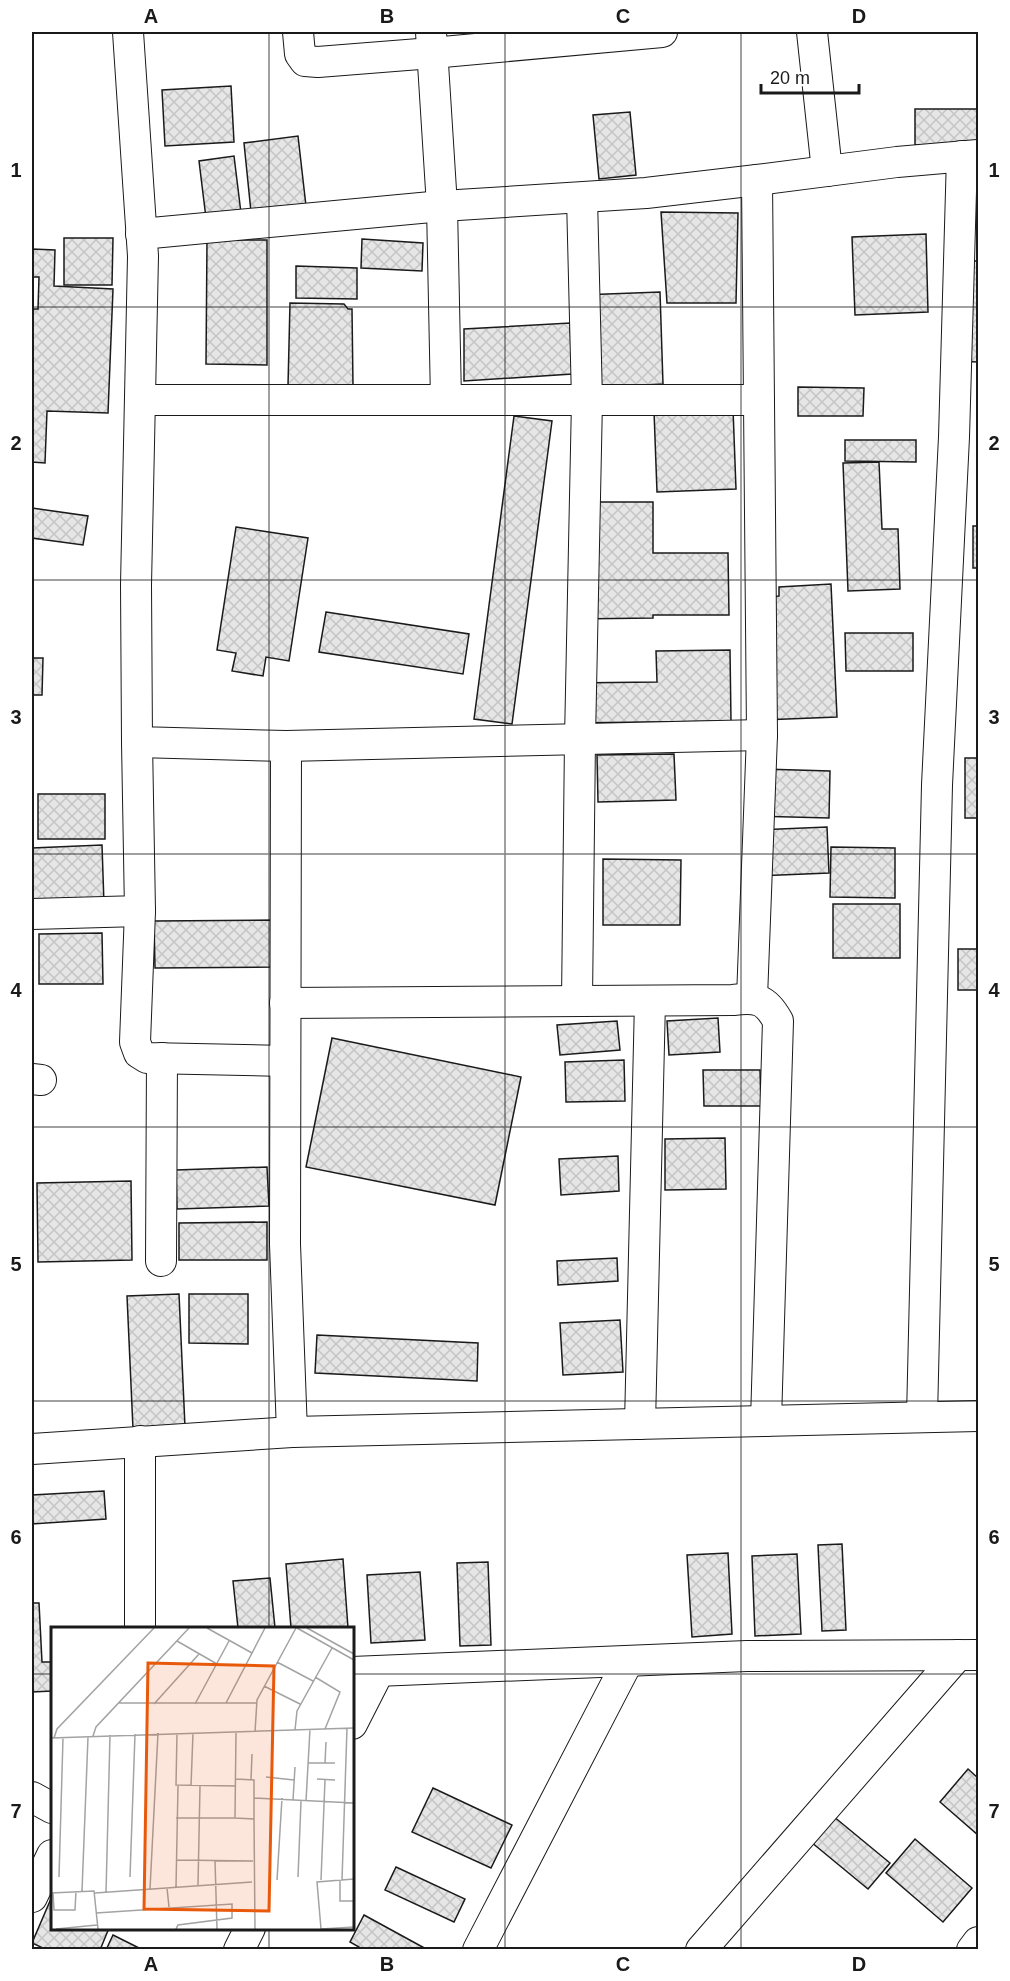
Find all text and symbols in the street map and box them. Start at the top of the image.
text: A [144,5,158,27]
text: B [380,5,394,27]
text: C [616,5,630,27]
text: D [852,5,866,27]
scale bar [761,57,858,95]
text: 20 m [770,68,810,88]
text: 1 [10,159,22,181]
text: 1 [988,159,1000,181]
text: 2 [10,432,22,454]
text: 2 [988,432,1000,454]
text: 3 [10,706,22,728]
text: 3 [988,706,1000,728]
text: 4 [10,979,22,1001]
text: 4 [988,979,1000,1001]
text: 5 [10,1253,22,1275]
text: 5 [988,1253,1000,1275]
text: 6 [10,1526,22,1548]
text: 6 [988,1526,1000,1548]
inset map [51,1627,354,1930]
text: 7 [10,1800,22,1822]
text: 7 [988,1800,1000,1822]
text: A [144,1953,158,1975]
text: B [380,1953,394,1975]
text: C [616,1953,630,1975]
text: D [852,1953,866,1975]

